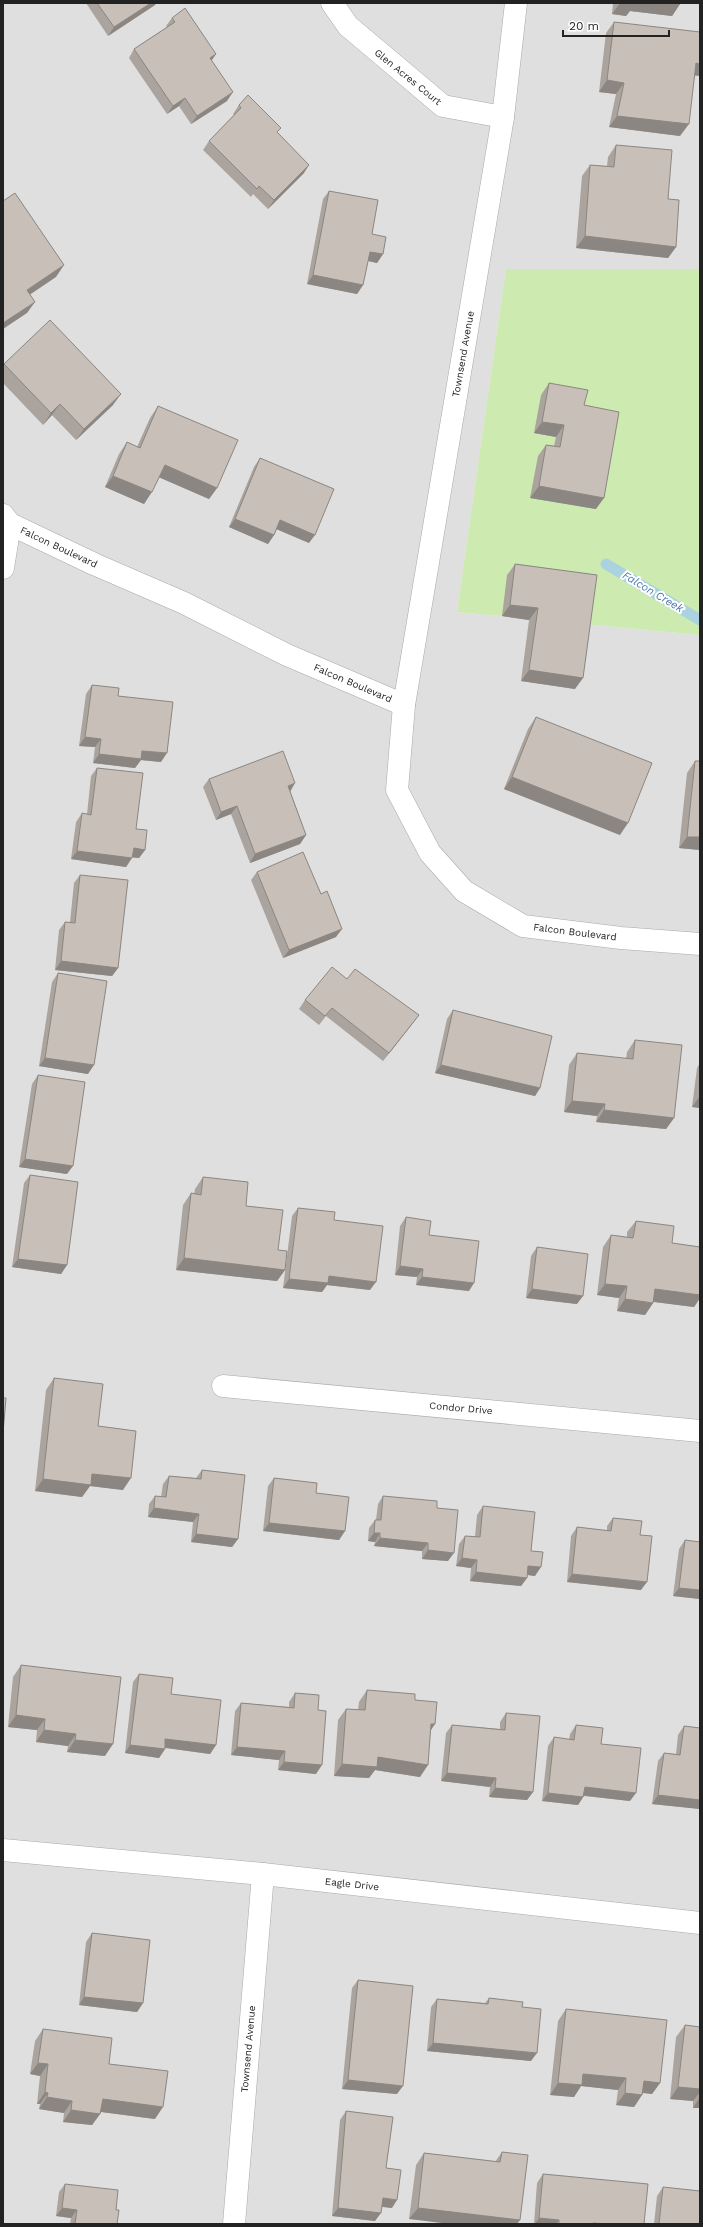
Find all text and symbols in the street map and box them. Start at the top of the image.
scale bar [563,12,669,38]
text: 20 m [569,19,599,33]
street label: Glen Acres Court [372,47,444,108]
street label: Townsend Avenue [450,310,476,398]
street label: Falcon Boulevard [19,524,99,570]
water label: Falcon Creek [620,569,687,616]
street label: Falcon Boulevard [312,662,394,704]
street label: Falcon Boulevard [533,921,617,943]
street label: Condor Drive [429,1400,493,1416]
street label: Eagle Drive [324,1876,380,1892]
street label: Townsend Avenue [239,2005,257,2093]

